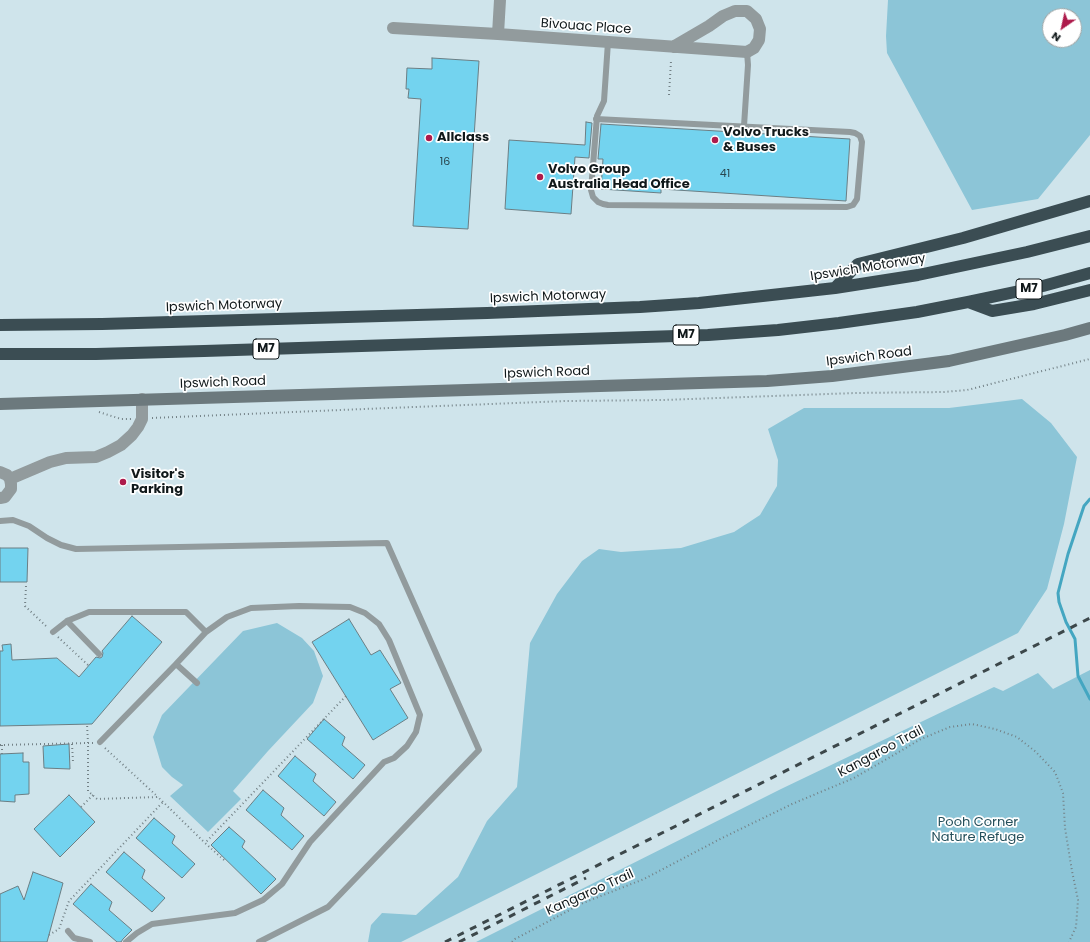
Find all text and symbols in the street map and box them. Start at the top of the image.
north arrow [1042,8,1082,48]
street label: Bivouac Place [540,16,632,38]
text: N [1048,28,1064,46]
place label: Volvo Trucks & Buses [723,125,809,156]
place label: Allclass [437,130,489,146]
marker: Allclass [424,133,434,143]
marker: Volvo Trucks & Buses [710,135,720,145]
house number: 16 [440,155,450,169]
place label: Volvo Group Australia Head Office [548,162,690,193]
house number: 41 [720,167,730,181]
marker: Volvo Group Australia Head Office [535,172,545,182]
street label: Ipswich Motorway [809,251,927,285]
road number: M7 [1016,279,1042,299]
street label: Ipswich Motorway [490,287,606,307]
street label: Ipswich Motorway [166,296,282,316]
road number: M7 [673,325,699,345]
road number: M7 [253,339,279,359]
street label: Ipswich Road [825,344,913,370]
street label: Ipswich Road [504,364,590,382]
street label: Ipswich Road [180,374,266,392]
place label: Visitor's Parking [131,467,185,498]
marker: Visitor's Parking [118,477,128,487]
street label: Kangaroo Trail [836,723,926,781]
park label: Pooh Corner Nature Refuge [932,815,1024,846]
street label: Kangaroo Trail [544,867,636,919]

